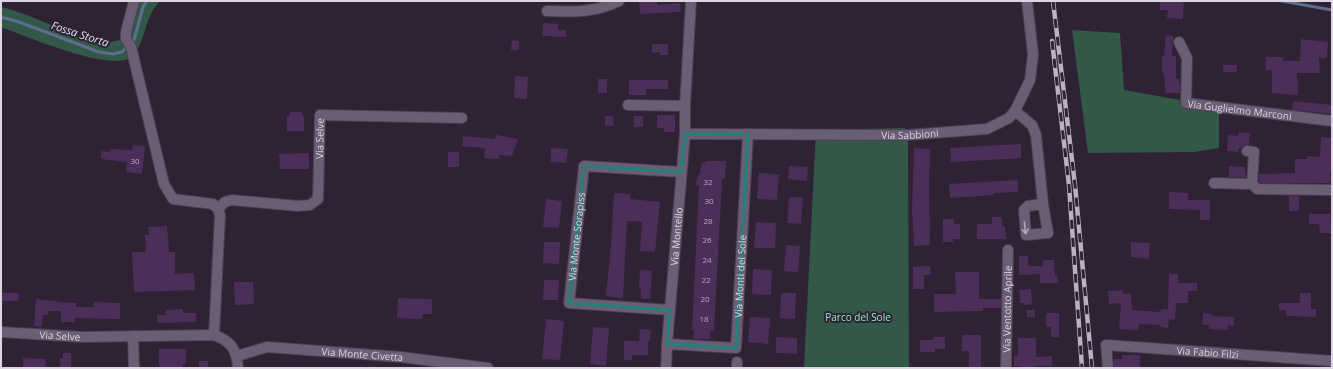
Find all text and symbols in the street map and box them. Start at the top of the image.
water label: Fossa Storta [50,17,111,50]
street label: Via Guglielmo Marconi [1187,96,1293,123]
street label: Via Selve [312,118,327,159]
street label: Via Sabbioni [881,126,939,142]
house number: 30 [130,155,140,166]
house number: 32 [703,176,713,187]
street label: Via Monte Sorapiss [564,191,588,282]
house number: 30 [704,195,714,206]
street label: Via Montello [667,207,686,266]
house number: 28 [703,215,713,226]
one-way arrow [1022,221,1029,234]
house number: 26 [702,234,712,245]
street label: Via Monti del Sole [731,234,749,318]
house number: 24 [702,254,712,265]
street label: Via Ventotto Aprile [999,265,1015,353]
house number: 22 [701,274,711,285]
house number: 20 [700,293,710,304]
park label: Parco del Sole [825,310,891,324]
house number: 18 [699,313,709,324]
street label: Via Selve [39,327,81,344]
street label: Via Fabio Filzi [1176,343,1239,361]
street label: Via Monte Civetta [321,344,404,364]

